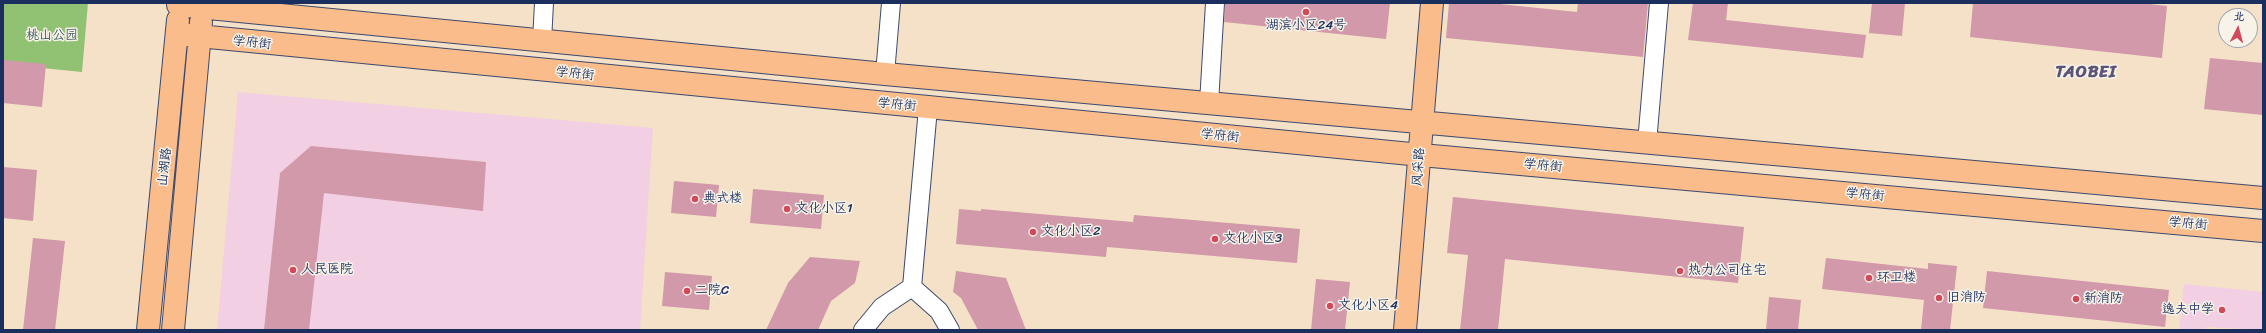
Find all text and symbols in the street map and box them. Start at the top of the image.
marker: 湖滨小区24号 [1301,7,1311,17]
text: 北 [2233,7,2246,27]
north arrow [2218,8,2258,48]
place label: 湖滨小区24号 [1266,18,1346,34]
park label: 桃山公园 [26,28,78,44]
street label: 学府街 [232,33,272,53]
district label: TAOBEI [2055,63,2117,83]
street label: 学府街 [555,64,595,84]
street label: 学府街 [877,96,917,114]
street label: 学府街 [1200,126,1240,146]
street label: 山湖路 [155,147,175,187]
street label: 风采路 [1410,147,1428,187]
street label: 学府街 [1523,157,1563,175]
street label: 学府街 [1845,186,1885,204]
place label: 典式楼 [703,191,742,207]
marker: 典式楼 [690,194,700,204]
place label: 文化小区1 [795,201,853,217]
marker: 文化小区1 [782,204,792,214]
street label: 学府街 [2168,215,2208,233]
place label: 文化小区2 [1041,224,1101,240]
marker: 文化小区2 [1028,227,1038,237]
place label: 文化小区3 [1223,231,1282,247]
marker: 文化小区3 [1210,234,1220,244]
place label: 人民医院 [301,262,353,278]
place label: 热力公司住宅 [1688,263,1766,279]
marker: 人民医院 [288,265,298,275]
marker: 热力公司住宅 [1675,266,1685,276]
place label: 环卫楼 [1877,270,1916,286]
marker: 环卫楼 [1864,273,1874,283]
place label: 二院C [695,283,729,299]
marker: 二院C [682,286,692,296]
place label: 旧消防 [1947,290,1986,306]
place label: 新消防 [2084,291,2123,307]
marker: 旧消防 [1934,293,1944,303]
marker: 新消防 [2071,294,2081,304]
place label: 文化小区4 [1338,298,1398,314]
marker: 文化小区4 [1325,301,1335,311]
place label: 逸夫中学 [2162,302,2214,318]
marker: 逸夫中学 [2217,305,2227,315]

